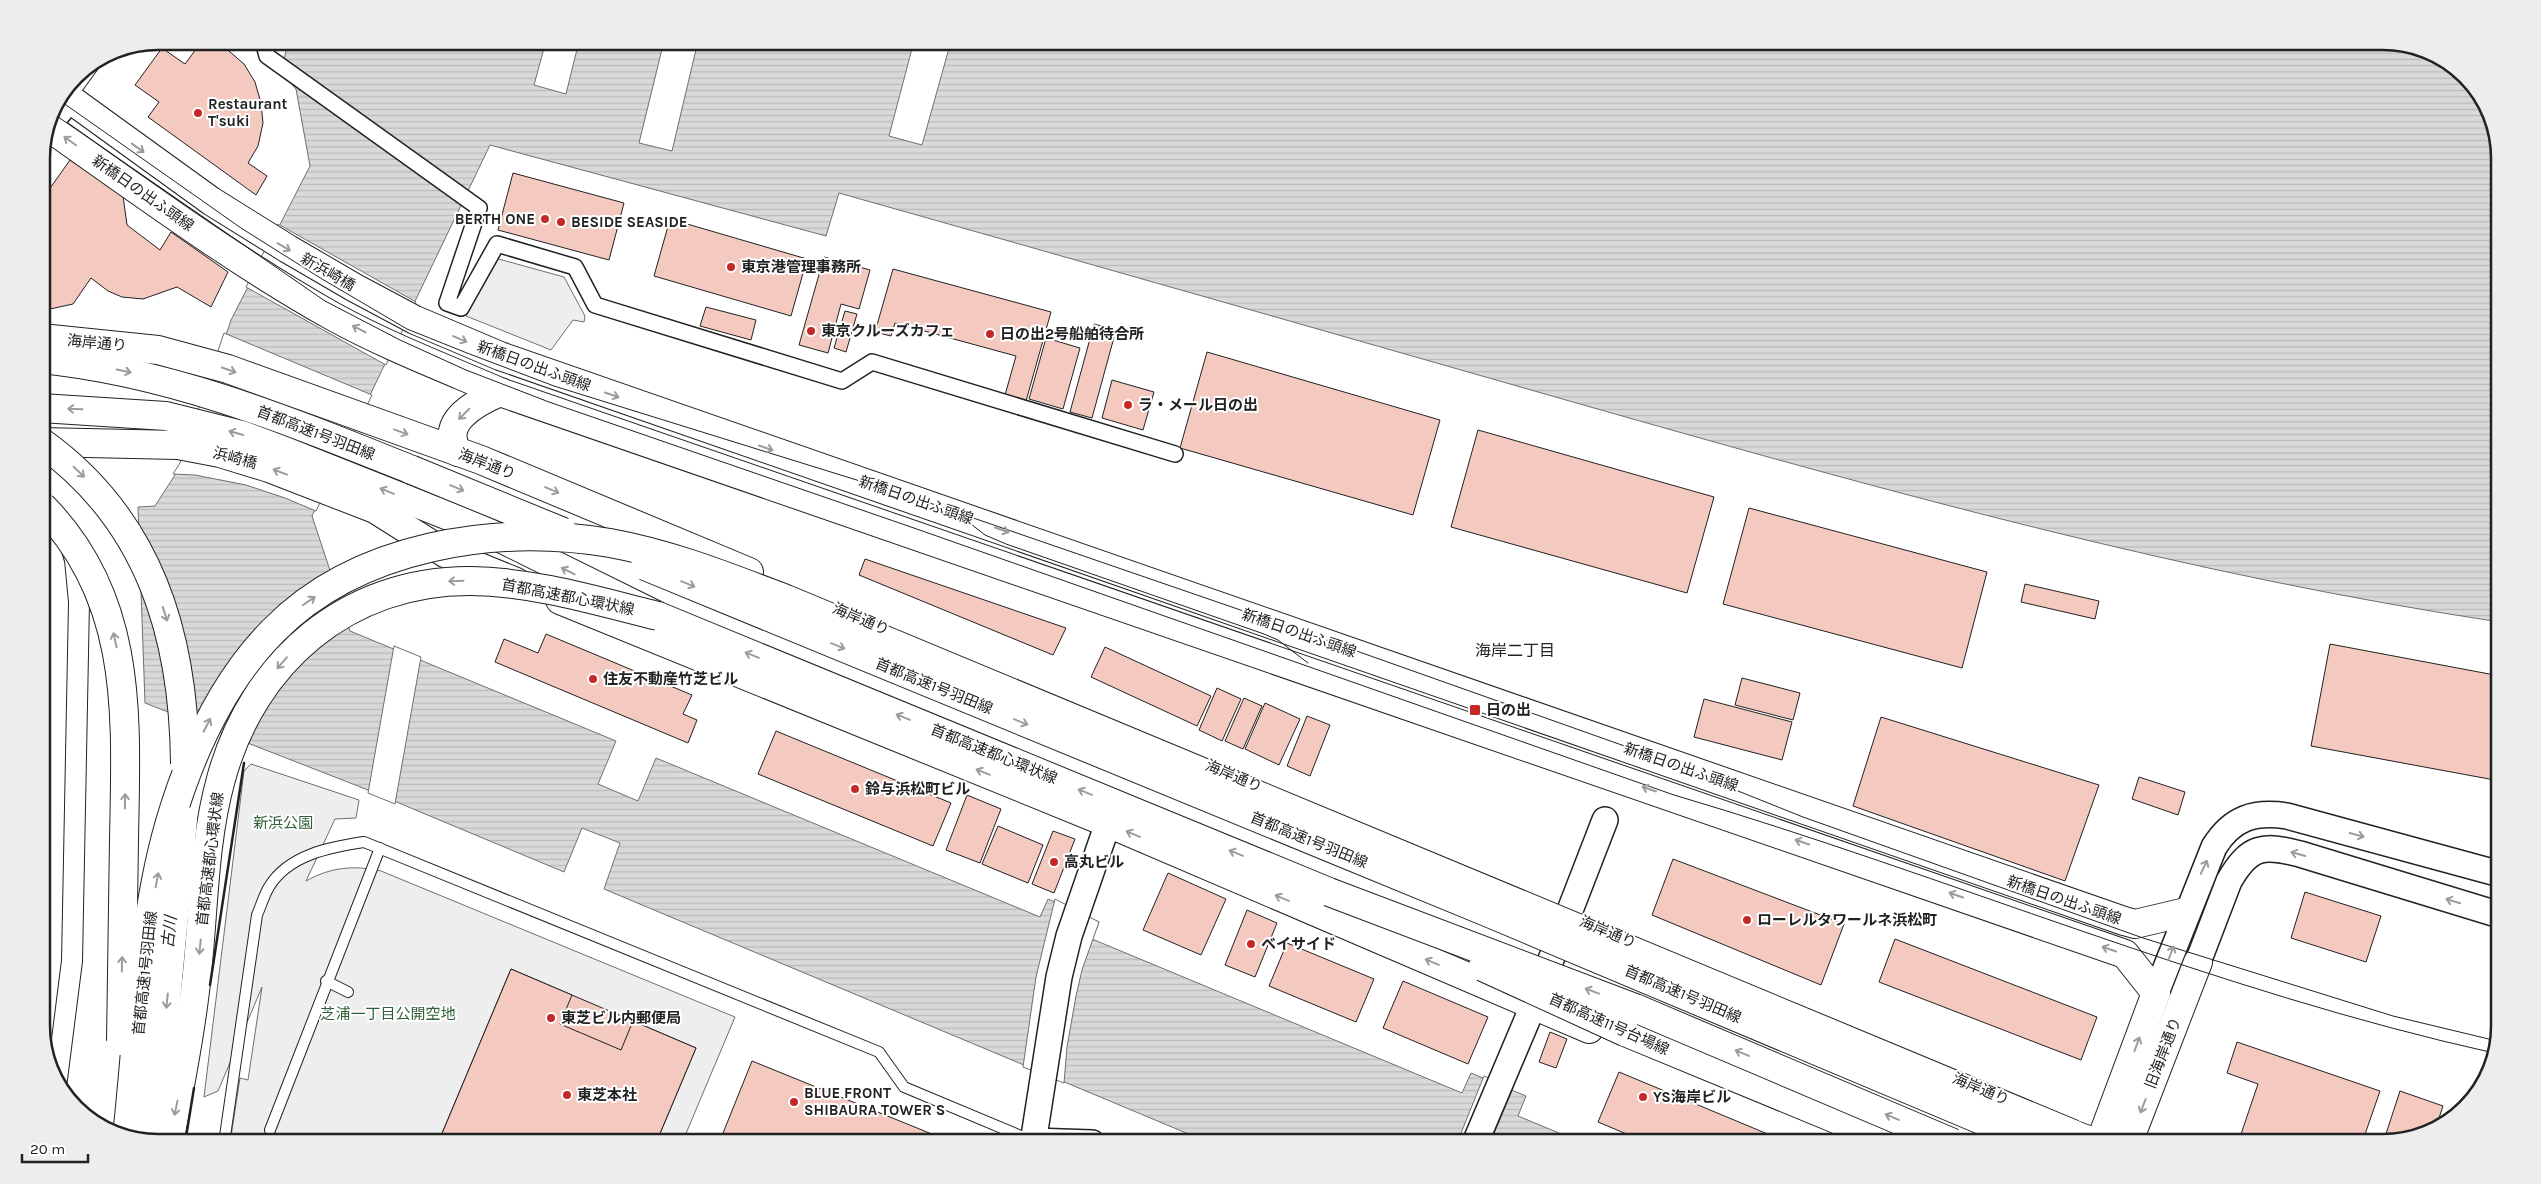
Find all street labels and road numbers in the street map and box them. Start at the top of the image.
street label: 新橋日の出ふ頭線 [89,151,197,235]
street label: 新浜崎橋 [298,249,358,295]
street label: 海岸通り [66,331,128,355]
street label: 新橋日の出ふ頭線 [475,337,593,395]
street label: 首都高速1号羽田線 [254,402,378,464]
street label: 浜崎橋 [211,443,259,473]
street label: 海岸通り [456,445,518,483]
street label: 新橋日の出ふ頭線 [856,472,976,528]
street label: 首都高速都心環状線 [500,575,636,619]
street label: 海岸通り [830,599,892,639]
street label: 新橋日の出ふ頭線 [1239,605,1359,661]
street label: 首都高速1号羽田線 [873,654,995,718]
street label: 首都高速都心環状線 [928,720,1060,788]
street label: 新橋日の出ふ頭線 [1621,739,1741,795]
street label: 海岸通り [1203,756,1265,796]
street label: 首都高速都心環状線 [193,791,227,927]
street label: 首都高速1号羽田線 [1248,808,1370,872]
street label: 新橋日の出ふ頭線 [2004,872,2124,928]
street label: 首都高速1号羽田線 [130,910,160,1036]
street label: 海岸通り [1577,912,1639,952]
street label: 首都高速1号羽田線 [1622,961,1744,1027]
street label: 首都高速11号台場線 [1546,989,1672,1059]
street label: 旧海岸通り [2141,1015,2185,1091]
street label: 海岸通り [1950,1069,2012,1109]

